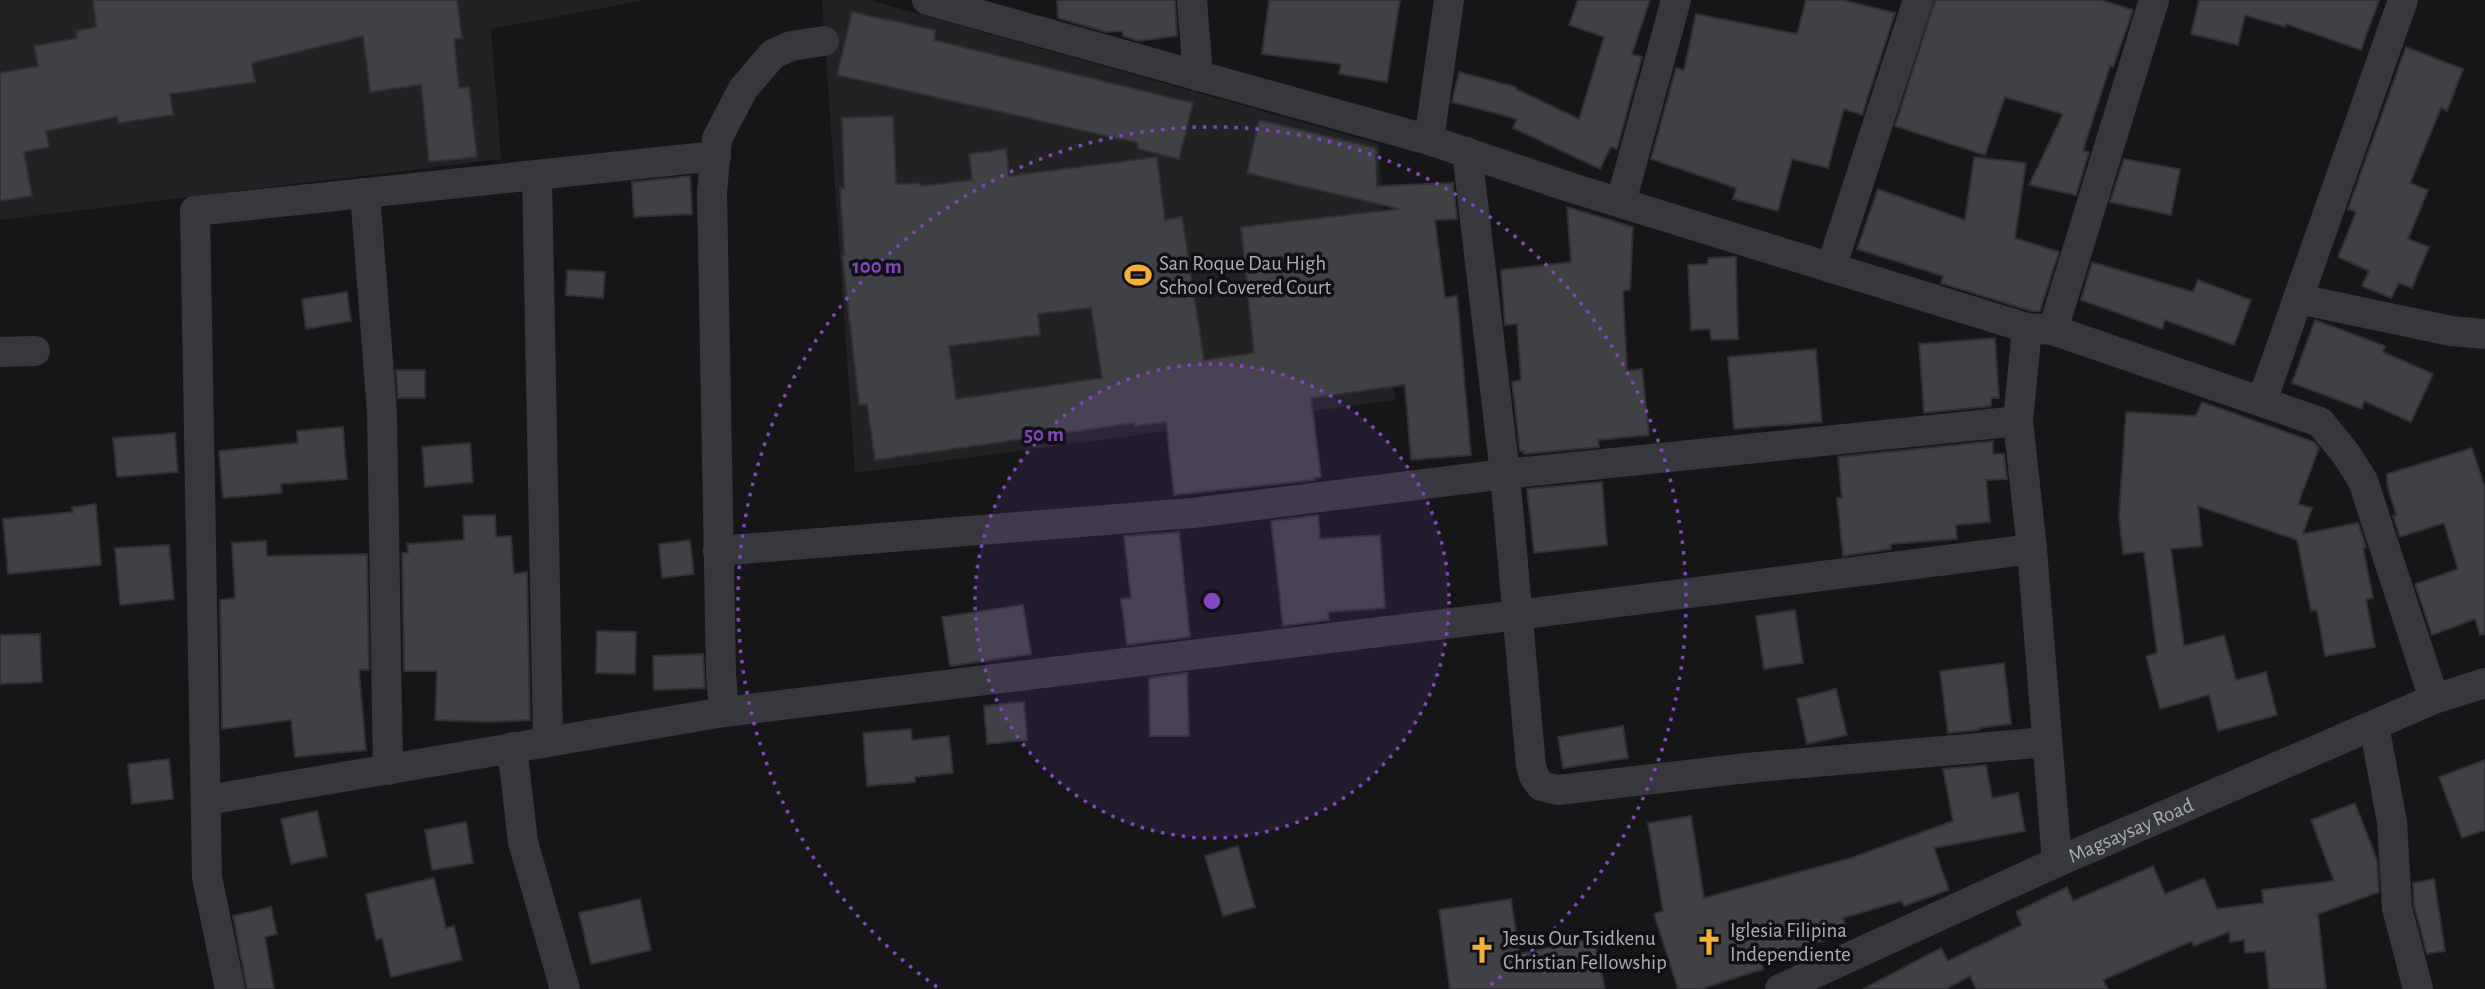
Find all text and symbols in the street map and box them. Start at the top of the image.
place label: San Roque Dau High School Covered Court [1159,253,1331,298]
text: 100 m [852,256,902,277]
sports icon: San Roque Dau High School Covered Court [1123,260,1153,290]
text: 50 m [1024,424,1064,445]
centre of rings [1200,589,1224,613]
street label: Magsaysay Road [2065,794,2196,866]
place label: Iglesia Filipina Independiente [1730,920,1851,965]
church icon: Iglesia Filipina Independiente [1694,927,1724,957]
place label: Jesus Our Tsidkenu Christian Fellowship [1503,928,1667,973]
church icon: Jesus Our Tsidkenu Christian Fellowship [1467,935,1497,965]

